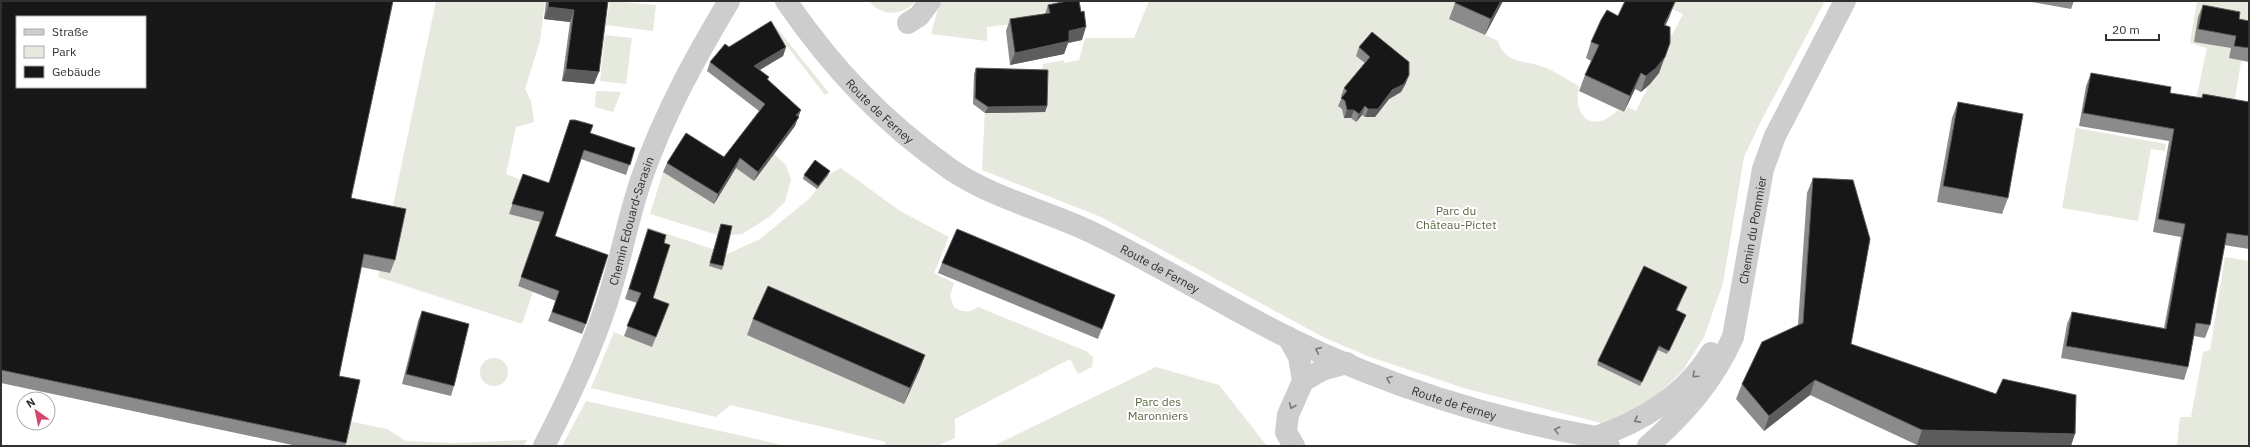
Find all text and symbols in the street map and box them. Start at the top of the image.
legend [16,16,146,88]
scale bar [2106,16,2159,42]
text: 20 m [2112,22,2140,37]
text: Straße [52,24,89,39]
text: Park [52,44,77,59]
text: Gebäude [52,64,101,79]
street label: Route de Ferney [843,75,917,146]
street label: Chemin Edouard-Sarasin [605,154,657,287]
street label: Chemin du Pommier [1735,174,1769,285]
park label: Parc du Château-Pictet [1416,203,1496,232]
street label: Route de Ferney [1118,241,1202,296]
one-way arrow [1315,347,1322,355]
one-way arrow [1692,370,1699,377]
one-way arrow [1386,375,1393,384]
street label: Route de Ferney [1410,382,1498,422]
north arrow [16,391,56,431]
park label: Parc des Maronniers [1128,394,1188,423]
text: N [23,395,38,411]
one-way arrow [1289,402,1297,409]
one-way arrow [1634,416,1641,423]
one-way arrow [1554,426,1561,434]

